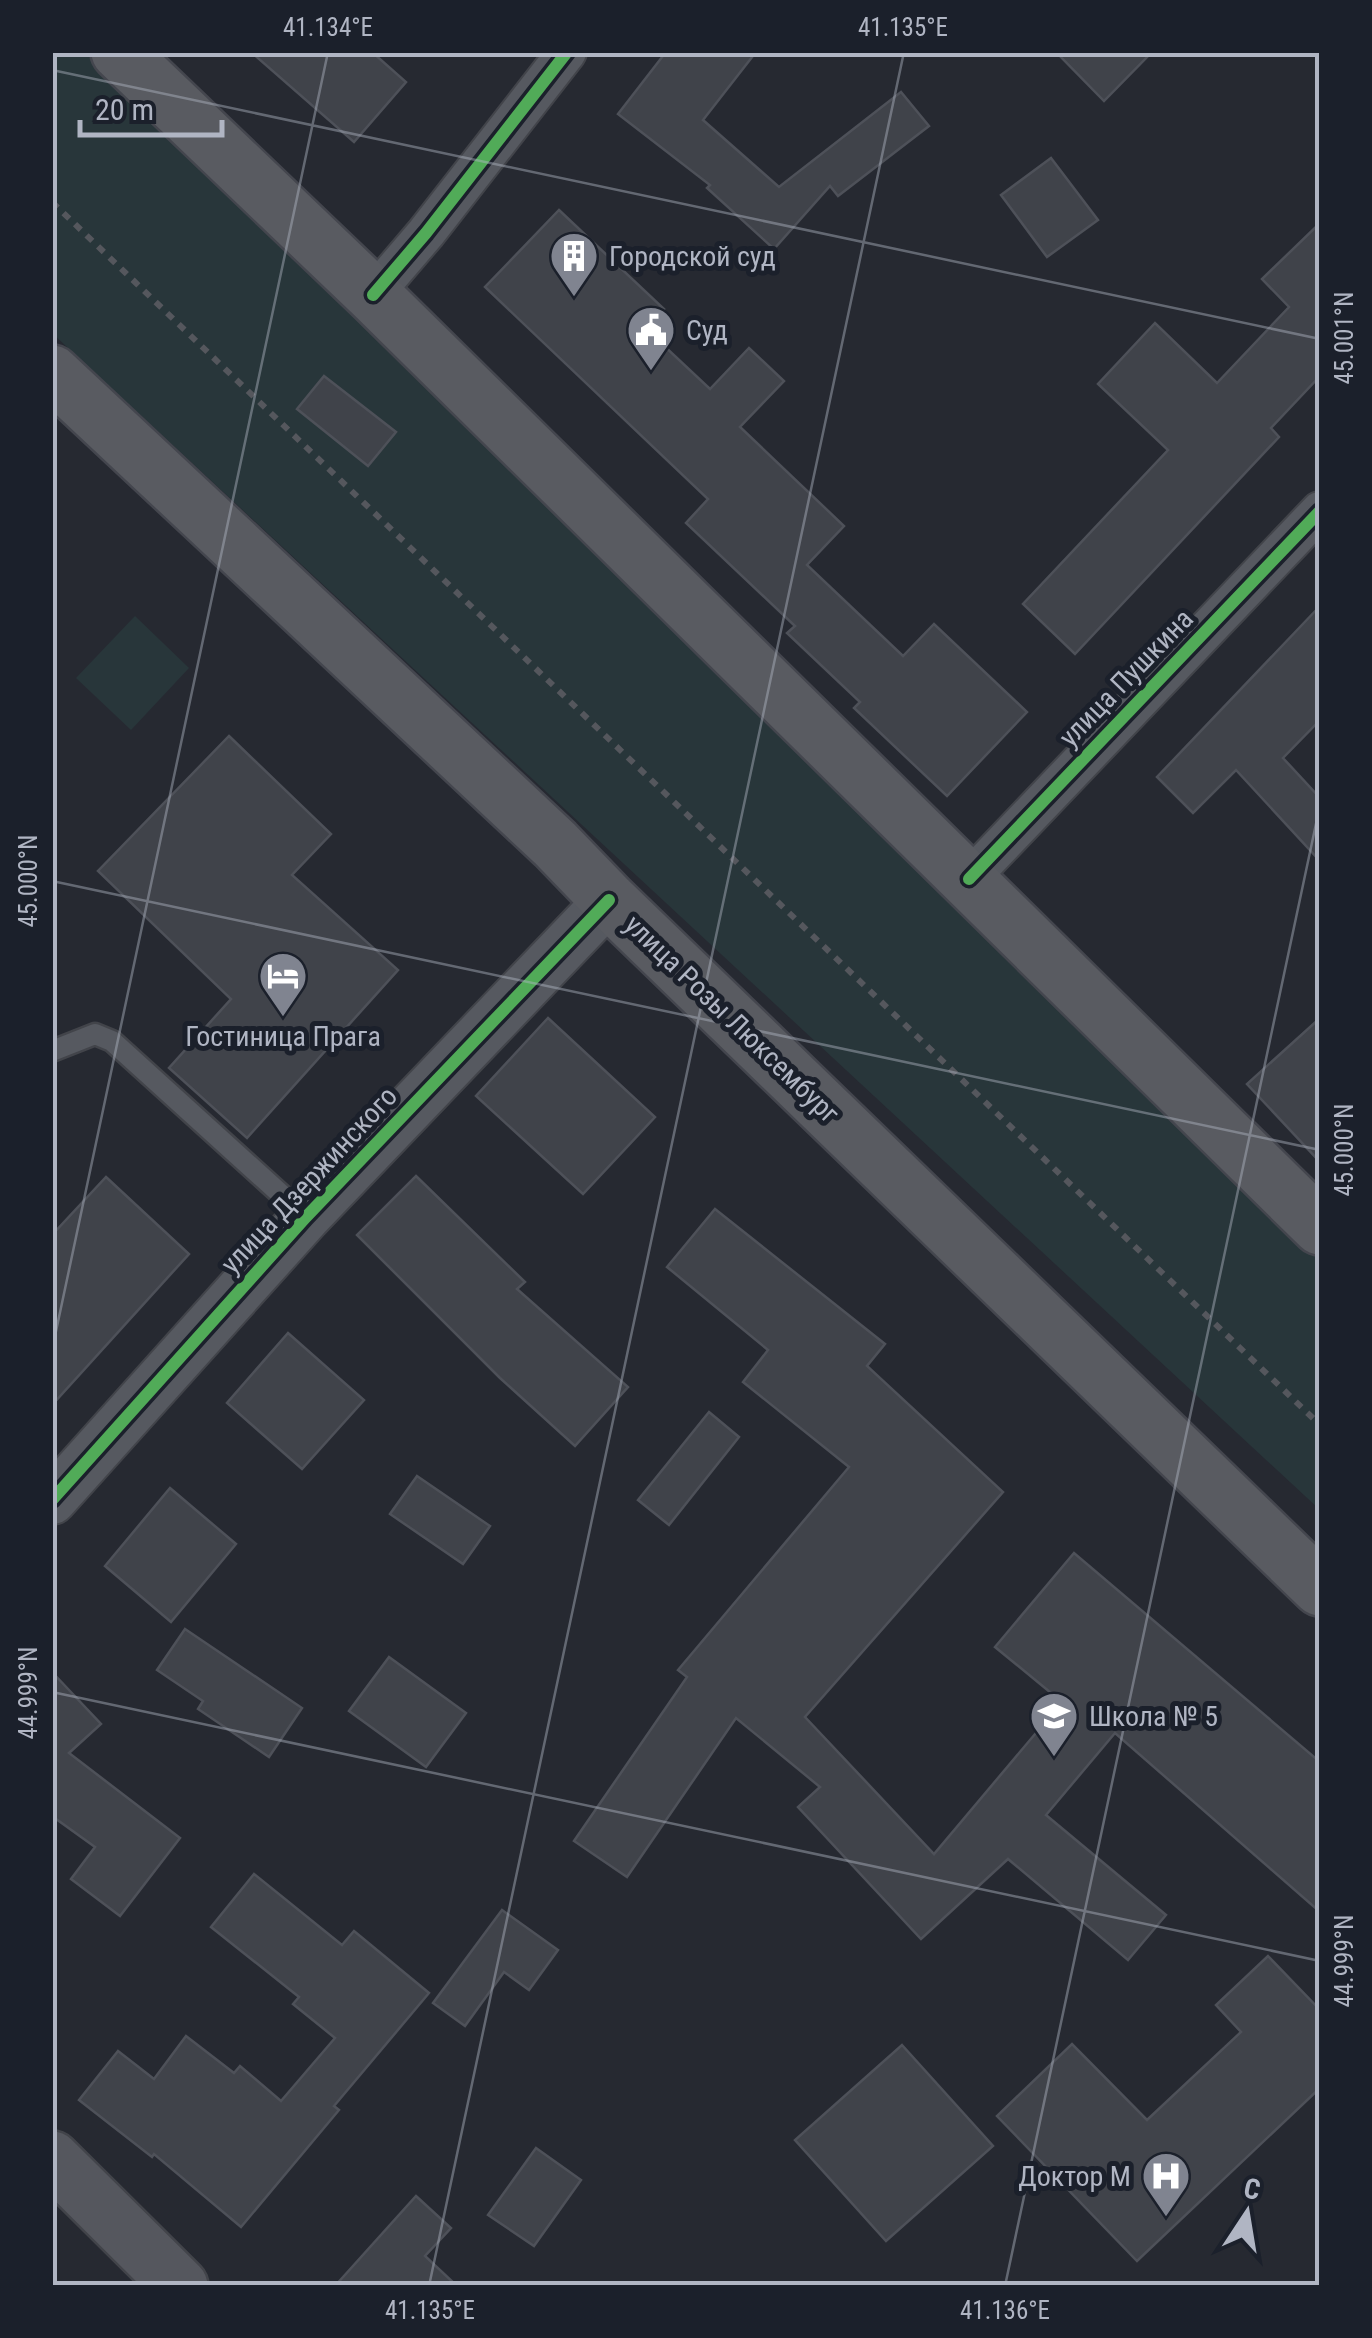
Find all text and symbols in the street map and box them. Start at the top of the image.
text: 41.134°E [283,13,373,42]
text: 41.135°E [858,13,948,42]
scale bar [80,75,222,137]
text: 20 m [95,92,154,127]
building icon: Городской суд [548,230,600,298]
place label: Городской суд [609,240,776,273]
text: 45.001°N [1330,291,1359,385]
public building icon: Суд [625,304,677,372]
place label: Суд [686,314,728,347]
street label: улица Пушкина [1052,602,1200,754]
text: 45.000°N [14,834,43,928]
street label: улица Розы Люксембург [618,908,846,1130]
hotel icon: Гостиница Прага [257,950,309,1018]
place label: Гостиница Прага [185,1020,381,1053]
street label: улица Дзержинского [214,1080,404,1280]
text: 45.000°N [1330,1103,1359,1197]
text: 44.999°N [14,1646,43,1740]
school or university icon: Школа № 5 [1028,1690,1080,1758]
place label: Школа № 5 [1089,1700,1218,1733]
text: 44.999°N [1330,1914,1359,2008]
hospital icon: Доктор М [1140,2150,1192,2218]
place label: Доктор М [1018,2160,1131,2193]
north arrow [1197,2163,1297,2263]
text: С [1241,2171,1263,2207]
text: 41.135°E [385,2296,475,2325]
text: 41.136°E [960,2296,1050,2325]

